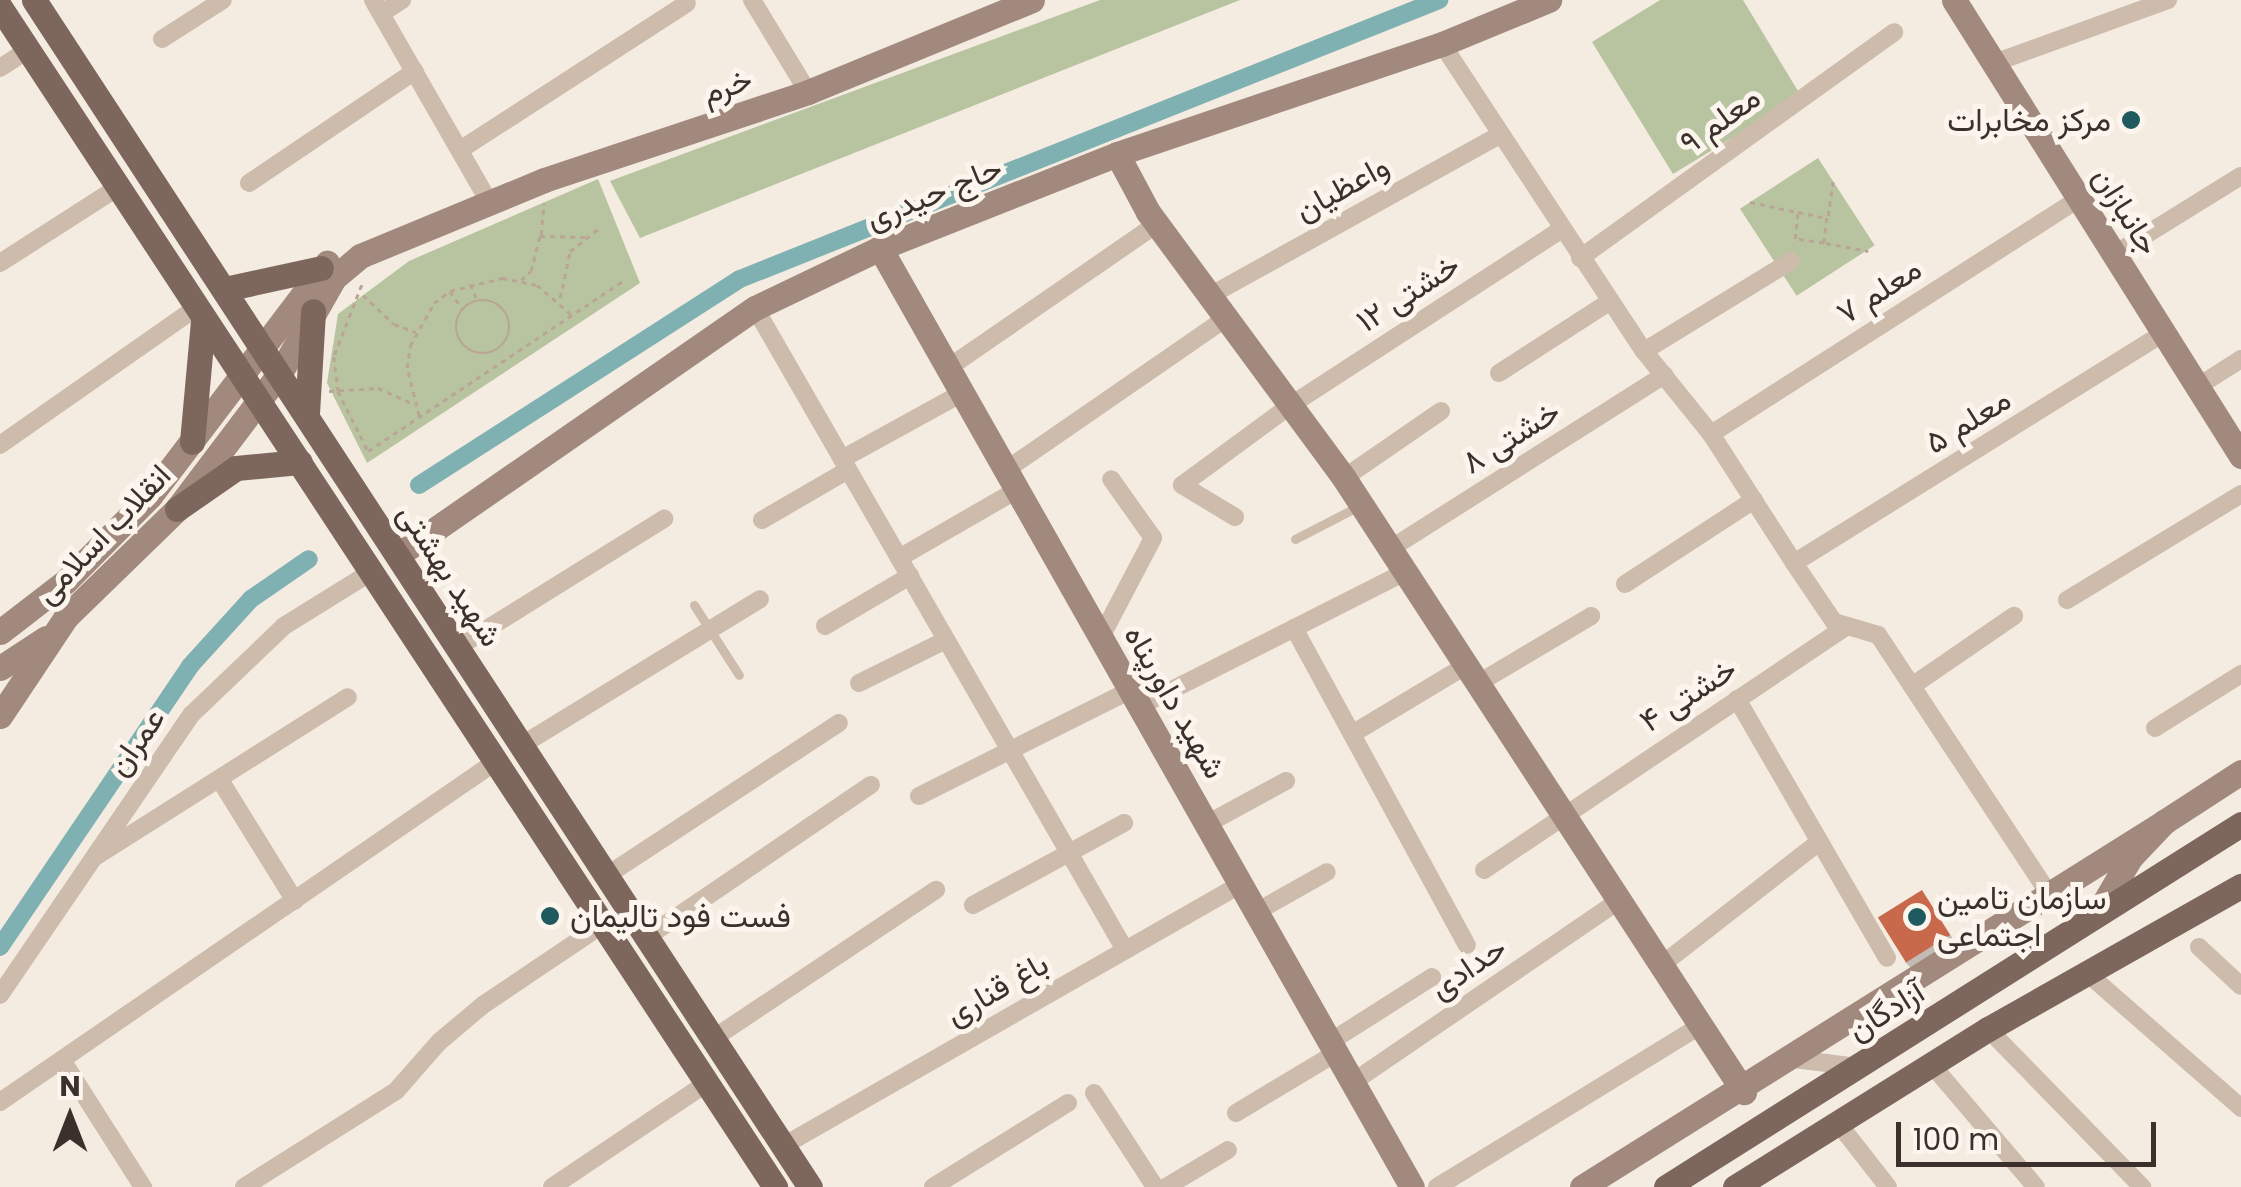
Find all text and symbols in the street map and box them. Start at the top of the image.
street label: خرم [697,60,757,112]
street label: معلم ۹ [1672,78,1768,162]
place label: مرکز مخابرات [1947,101,2111,139]
marker: مرکز مخابرات [2120,109,2142,131]
street label: واعظیان [1288,147,1396,229]
street label: حاج حیدری [860,148,1008,238]
street label: جانبازان [2084,160,2168,262]
street label: خشتی ۱۲ [1349,246,1467,340]
street label: معلم ۷ [1829,250,1929,332]
street label: معلم ۵ [1918,380,2018,462]
street label: خشتی ۸ [1455,392,1567,482]
street label: انقلاب اسلامی [27,456,179,612]
street label: شهید بهشتی [390,496,510,654]
street label: شهید داورپناه [1116,619,1234,785]
street label: خشتی ۴ [1632,650,1744,740]
street label: عمران [99,701,173,783]
place label: سازمان تامین اجتماعی [1937,880,2107,955]
place label: فست فود تالیمان [570,897,791,935]
marker: فست فود تالیمان [539,905,561,927]
marker: سازمان تامین اجتماعی [1906,906,1928,928]
street label: حدادی [1423,929,1513,1007]
street label: باغ قناری [939,944,1055,1034]
street label: آزادگان [1841,973,1931,1049]
north arrow [20,1067,120,1167]
text: N [59,1067,81,1106]
scale bar [1901,1102,2161,1164]
text: 100 m [1913,1118,1999,1161]

